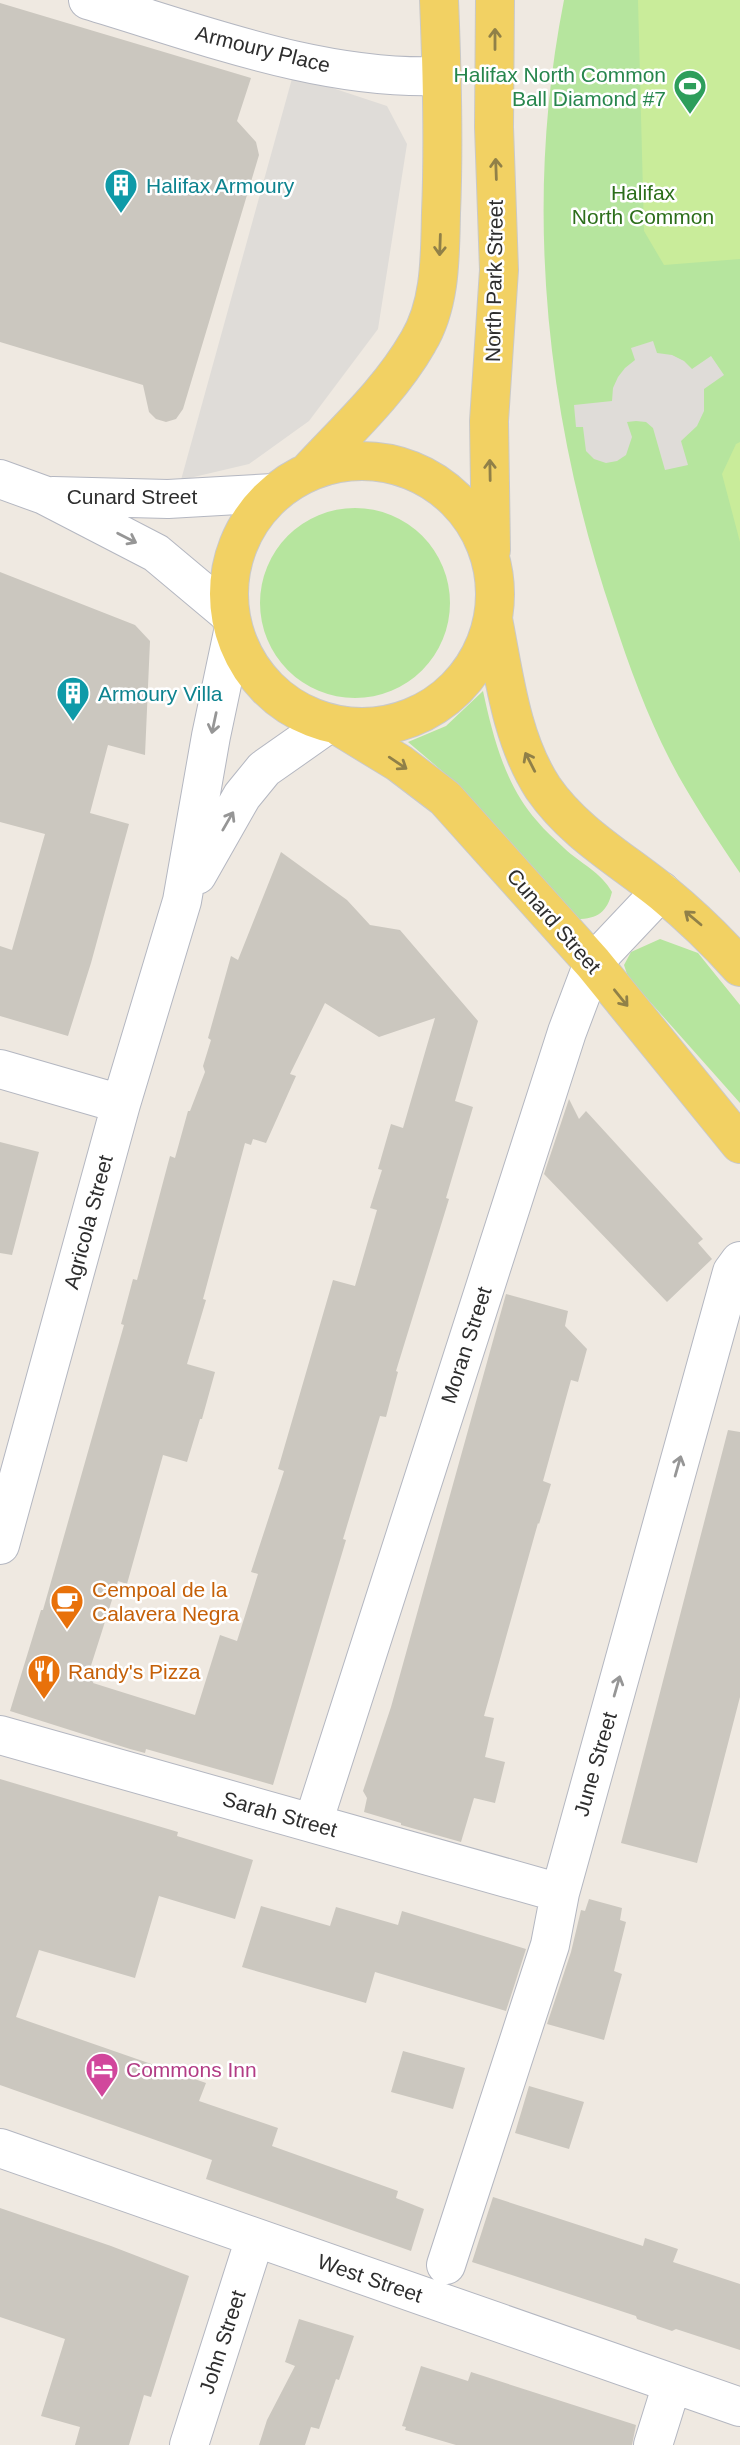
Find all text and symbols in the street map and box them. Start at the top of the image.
street label: Armoury Place [193,21,333,77]
one-way arrow [488,28,502,51]
place label: Halifax North Common Ball Diamond #7 [454,63,666,110]
sports icon: Halifax North Common Ball Diamond #7 [671,67,709,116]
one-way arrow [489,158,502,181]
building icon: Halifax Armoury [102,166,140,215]
place label: Halifax Armoury [146,174,295,197]
park label: Halifax North Common [572,181,714,228]
street label: North Park Street [481,200,507,362]
one-way arrow [434,233,447,256]
one-way arrow [483,459,496,482]
street label: Cunard Street [67,485,198,508]
one-way arrow [116,531,137,545]
building icon: Armoury Villa [54,674,92,723]
place label: Armoury Villa [98,682,223,705]
one-way arrow [207,711,221,734]
one-way arrow [523,753,537,773]
one-way arrow [388,756,407,770]
one-way arrow [221,811,235,831]
street label: Cunard Street [502,864,606,978]
one-way arrow [684,910,702,926]
one-way arrow [614,989,629,1007]
street label: Agricola Street [59,1152,117,1291]
street label: Moran Street [436,1284,496,1406]
one-way arrow [672,1456,685,1478]
place label: Cempoal de la Calavera Negra [92,1578,239,1625]
cafe icon: Cempoal de la Calavera Negra [48,1582,86,1631]
restaurant icon: Randy's Pizza [25,1652,63,1701]
place label: Randy's Pizza [68,1660,201,1683]
one-way arrow [611,1675,624,1697]
street label: June Street [569,1709,621,1819]
street label: Sarah Street [220,1787,340,1841]
hotel icon: Commons Inn [83,2050,121,2099]
place label: Commons Inn [126,2058,257,2081]
street label: West Street [315,2249,426,2307]
street label: John Street [194,2287,250,2397]

